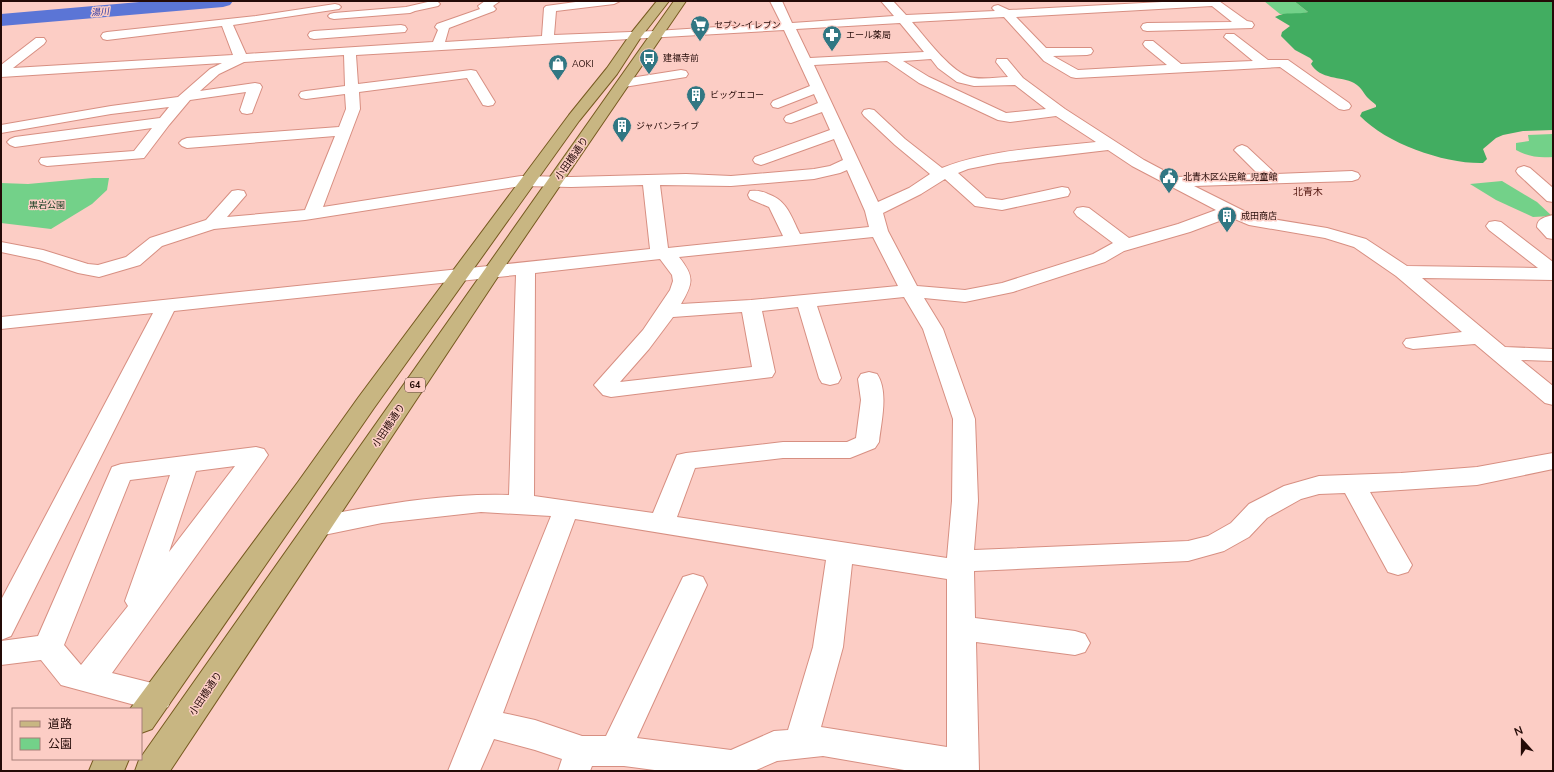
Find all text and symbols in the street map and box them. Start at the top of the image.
water label: 湯川 [91,5,110,18]
supermarket icon: セブン-イレブン [689,14,711,42]
place label: セブン-イレブン [714,19,781,30]
pharmacy icon: エール薬局 [821,24,843,52]
place label: エール薬局 [846,29,891,40]
bus stop icon: 建福寺前 [638,47,660,75]
place label: 建福寺前 [663,52,699,63]
shop icon: AOKI [547,53,569,81]
place label: AOKI [572,58,594,69]
building icon: ビッグエコー [685,84,707,112]
place label: ビッグエコー [710,89,764,100]
building icon: ジャパンライブ [611,115,633,143]
place label: ジャパンライブ [636,120,699,131]
street label: 小田橋通り [552,134,591,182]
public building icon: 北青木区公民館_児童館 [1158,166,1180,194]
place label: 北青木区公民館_児童館 [1183,171,1278,182]
district label: 北青木 [1293,185,1323,198]
park label: 黒岩公園 [29,199,65,210]
building icon: 成田商店 [1216,205,1238,233]
place label: 成田商店 [1241,210,1277,221]
road number: 64 [405,378,425,392]
street label: 小田橋通り [369,401,408,450]
street label: 小田橋通り [186,669,225,718]
legend [12,708,142,760]
text: 道路 [48,716,72,731]
north arrow [1502,720,1542,760]
text: N [1512,723,1525,739]
text: 公園 [48,736,72,751]

